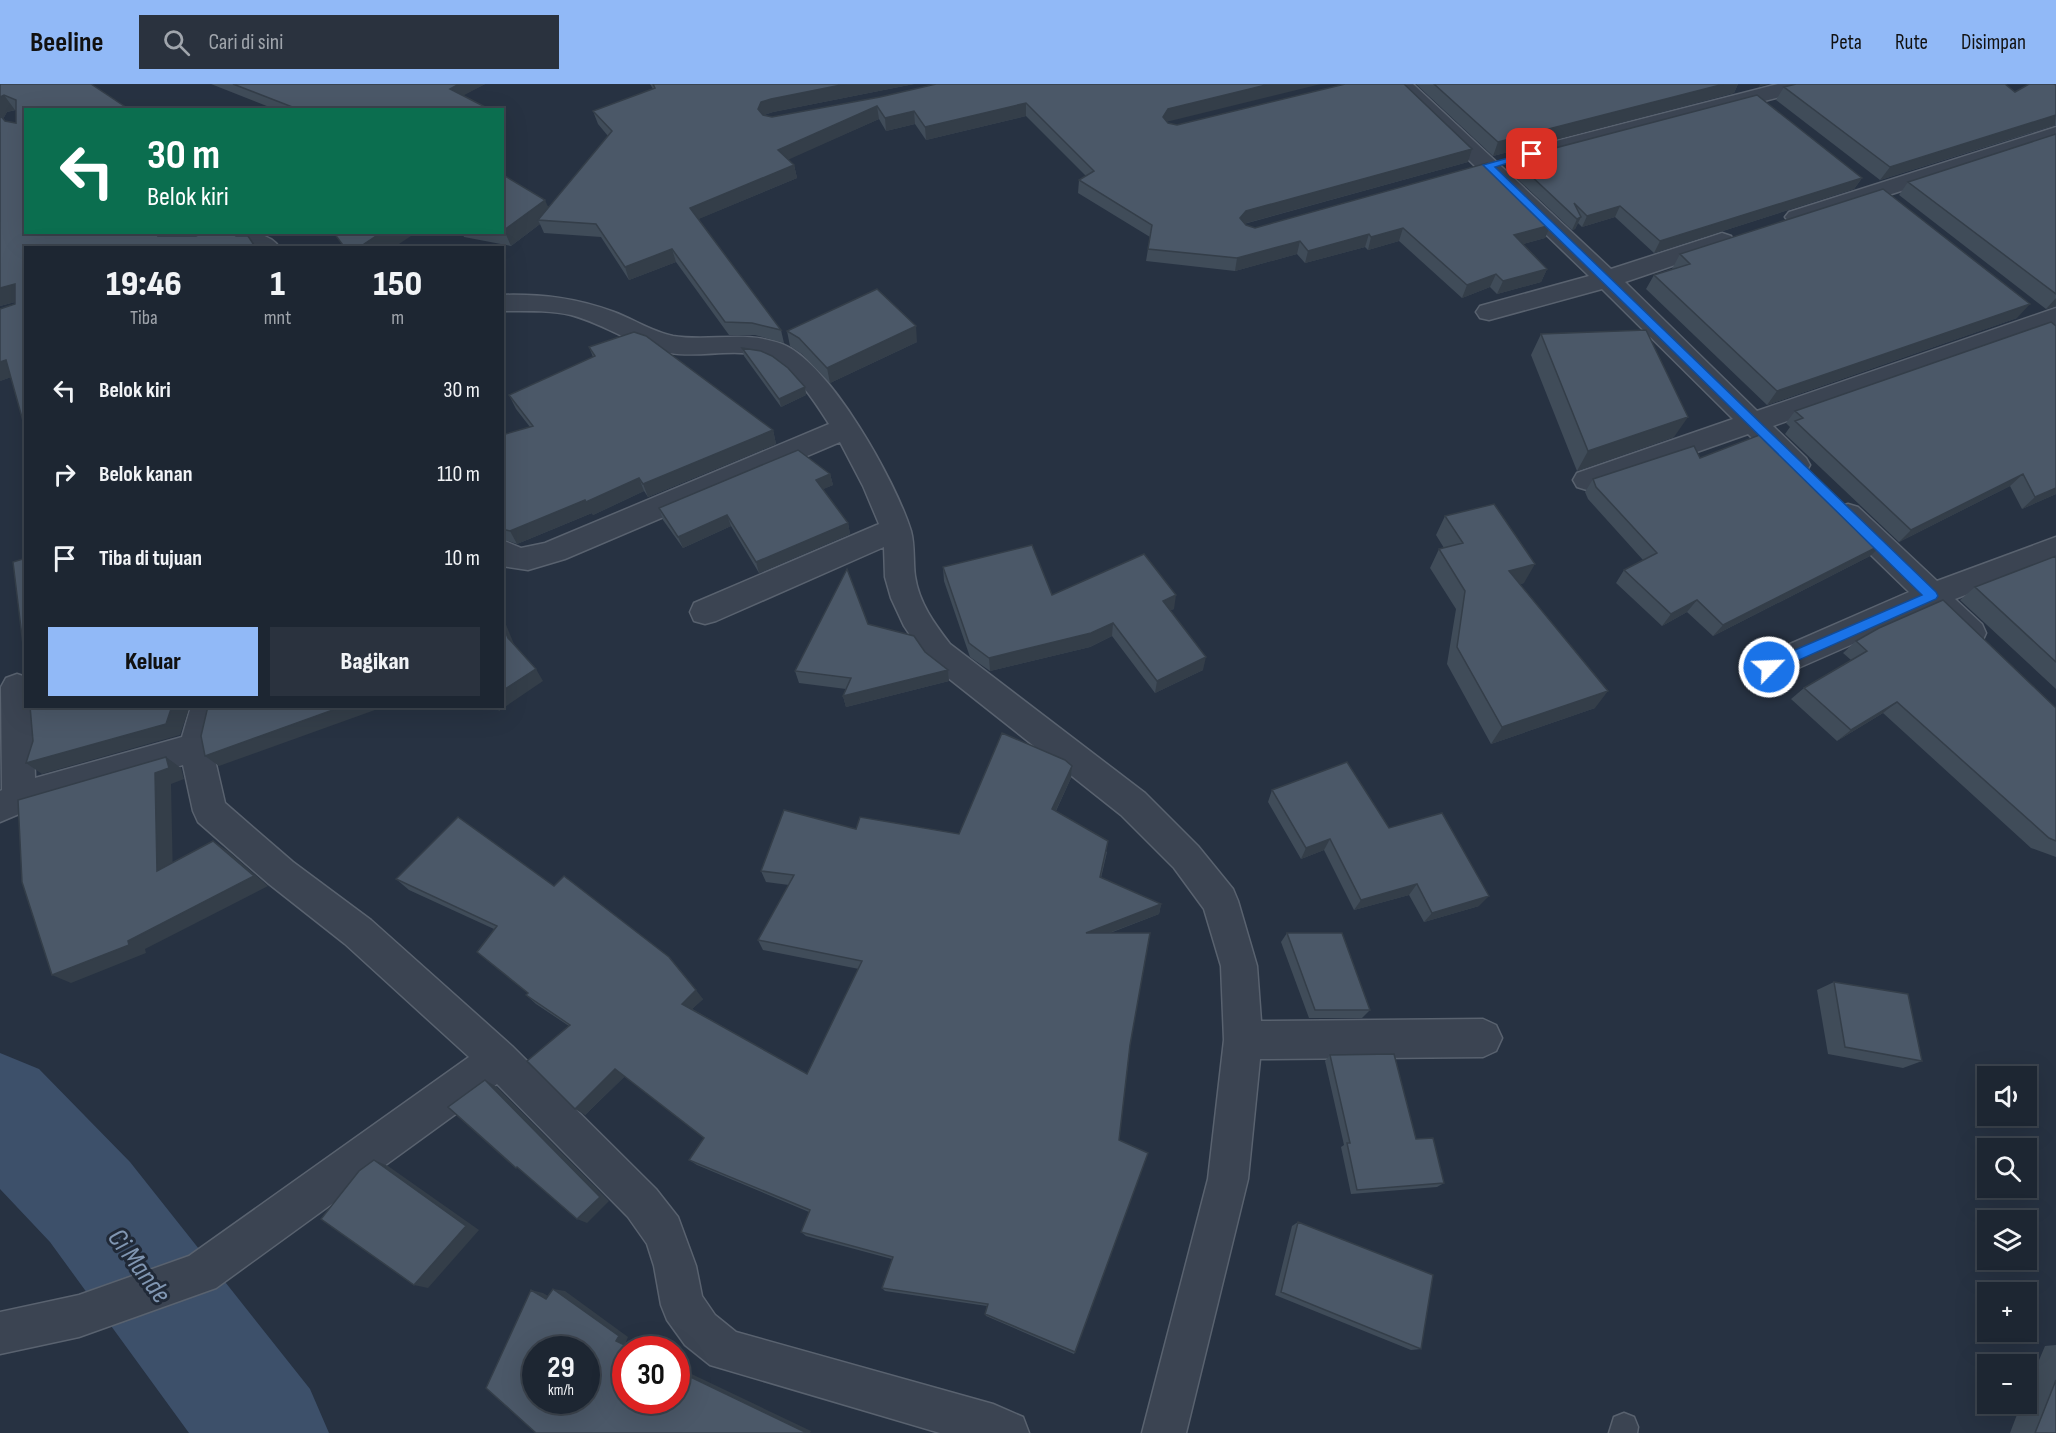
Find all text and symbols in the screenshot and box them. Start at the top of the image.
search box [139,15,559,69]
text: Beeline [30,26,103,59]
icon: search [160,26,193,59]
text: Cari di sini [208,29,283,56]
text: Peta [1830,30,1862,55]
text: Rute [1895,30,1928,55]
text: Disimpan [1961,30,2026,55]
pin [1506,128,1557,179]
text: 30 m [147,130,220,181]
icon: left [48,132,126,210]
icon: arrive [1515,137,1548,170]
text: Belok kiri [147,181,229,213]
text: 19:46 [106,263,182,306]
text: 1 [270,263,285,306]
text: 150 [373,263,422,306]
text: Tiba [130,306,158,330]
text: mnt [264,306,291,330]
text: m [391,306,404,330]
icon: left [48,374,81,407]
text: Belok kiri [99,377,171,404]
text: 30 m [443,377,480,404]
icon: right [48,458,81,491]
text: Belok kanan [99,461,192,488]
text: 110 m [437,461,480,488]
icon: arrive [48,542,81,575]
text: Tiba di tujuan [99,545,202,572]
text: 10 m [445,545,480,572]
button: Keluar [48,627,258,696]
button: Bagikan [270,627,480,696]
position arrow [1737,635,1801,699]
map controls [1977,1066,2037,1414]
button: sound [1977,1066,2037,1126]
button: search [1977,1138,2037,1198]
button: layers [1977,1210,2037,1270]
water label: Ci Mande [100,1222,178,1310]
button: + [1977,1282,2037,1342]
speed limit sign: 30 [612,1336,690,1414]
text: 29 [547,1350,575,1386]
button: − [1977,1354,2037,1414]
text: km/h [548,1381,574,1400]

